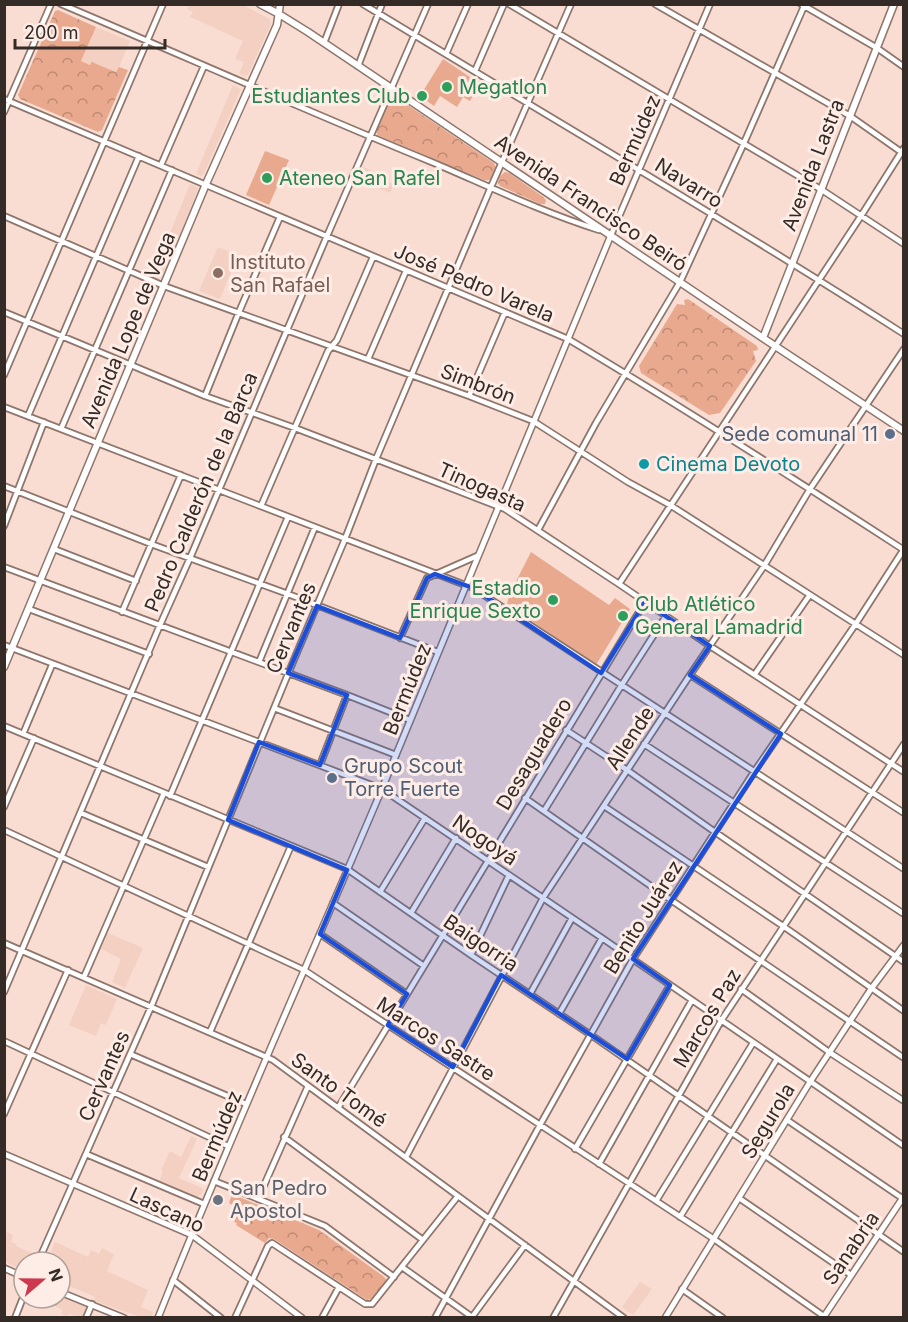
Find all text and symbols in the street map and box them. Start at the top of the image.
scale bar [15,12,165,50]
text: 200 m [24,22,79,43]
place label: Megatlon [459,75,547,99]
marker: Megatlon [440,80,454,94]
place label: Estudiantes Club [251,84,410,108]
marker: Estudiantes Club [415,89,429,103]
street label: Bermúdez [604,91,666,189]
street label: Avenida Lastra [777,96,849,234]
street label: Avenida Francisco Beiró [490,130,692,276]
street label: Navarro [651,153,727,213]
place label: Ateneo San Rafel [279,166,440,190]
marker: Ateneo San Rafel [260,171,274,185]
street label: Avenida Lope de Vega [76,228,180,432]
street label: José Pedro Varela [390,238,558,328]
place label: Instituto San Rafael [230,250,330,297]
marker: Instituto San Rafael [211,266,225,280]
street label: Simbrón [437,359,519,409]
street label: Pedro Calderón de la Barca [140,368,262,616]
place label: Sede comunal 11 [721,422,878,446]
marker: Sede comunal 11 [883,427,897,441]
place label: Cinema Devoto [656,452,800,476]
street label: Tinogasta [434,457,530,517]
marker: Cinema Devoto [637,457,651,471]
place label: Estadio Enrique Sexto [409,576,541,623]
street label: Cervantes [261,579,321,677]
place label: Club Atlético General Lamadrid [635,592,803,639]
marker: Estadio Enrique Sexto [546,593,560,607]
marker: Club Atlético General Lamadrid [616,609,630,623]
street label: Bermúdez [378,640,436,738]
street label: Desaguadero [491,694,577,814]
street label: Allende [601,702,659,774]
place label: Grupo Scout Torre Fuerte [344,754,463,801]
marker: Grupo Scout Torre Fuerte [325,771,339,785]
street label: Nogoyá [448,810,522,870]
street label: Benito Juárez [599,856,687,978]
street label: Baigorria [439,909,523,977]
street label: Marcos Paz [668,964,746,1072]
street label: Marcos Sastre [372,992,500,1086]
street label: Cervantes [73,1027,135,1125]
street label: Santo Tomé [286,1047,392,1133]
street label: Segurola [736,1079,800,1163]
street label: Bermúdez [187,1087,247,1185]
place label: San Pedro Apostol [230,1176,327,1223]
street label: Lascano [126,1182,208,1238]
marker: San Pedro Apostol [211,1193,225,1207]
street label: Sanabria [818,1207,884,1289]
north arrow [12,1250,72,1310]
text: N [45,1266,68,1284]

